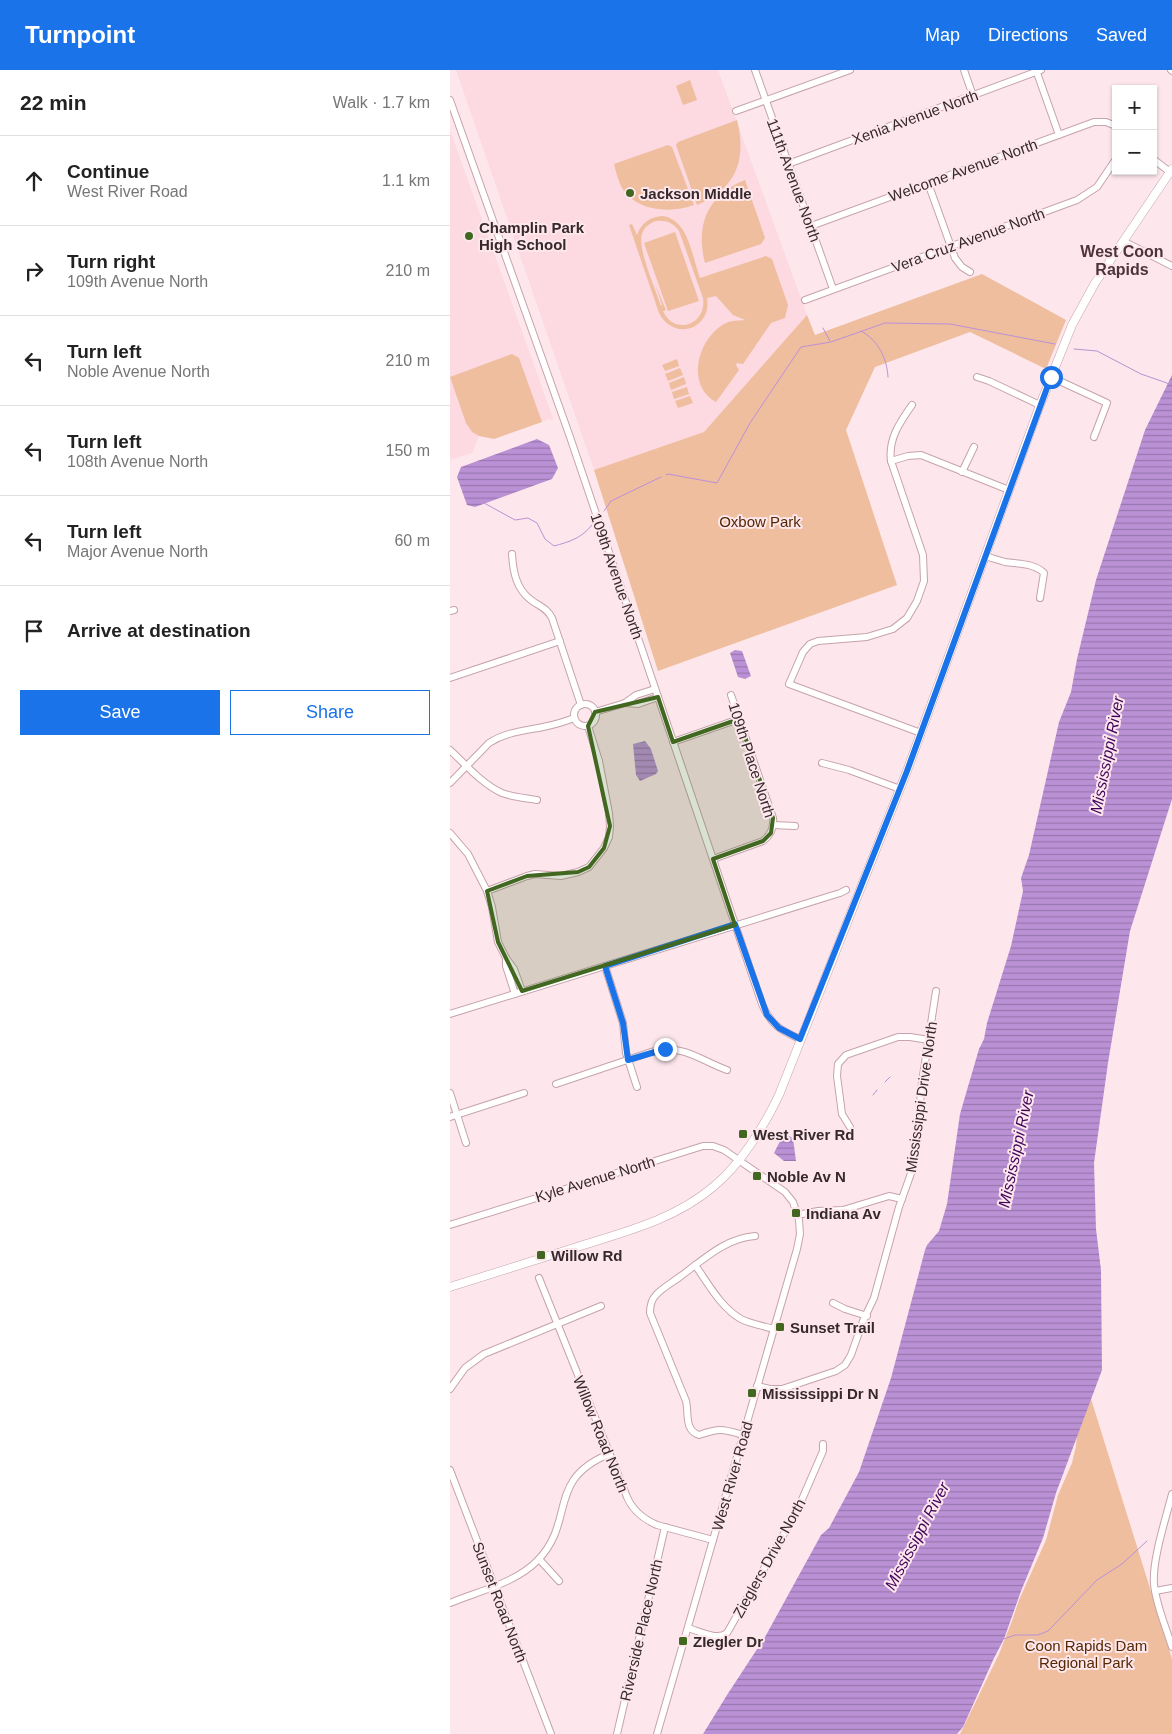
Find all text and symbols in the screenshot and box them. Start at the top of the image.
text: Turnpoint [25,21,135,48]
text: Map [925,25,960,45]
text: Directions [988,25,1068,45]
text: Saved [1096,25,1147,45]
map controls [1112,85,1157,175]
button: + [1112,85,1157,130]
street label: Xenia Avenue North [850,86,980,148]
text: 22 min [20,91,87,114]
text: Walk · 1.7 km [333,94,430,111]
street label: 111th Avenue North [764,116,824,244]
button: − [1112,130,1157,175]
street label: Welcome Avenue North [886,135,1040,205]
text: Continue [67,161,149,182]
icon: ahead [20,167,48,195]
text: 1.1 km [382,172,430,189]
text: West River Road [67,183,188,200]
place label: Jackson Middle [640,185,752,202]
marker: Jackson Middle [624,187,636,199]
street label: Vera Cruz Avenue North [889,204,1047,276]
place label: Champlin Park High School [479,219,585,253]
marker: Champlin Park High School [463,230,475,242]
district label: West Coon Rapids [1080,243,1164,278]
text: Turn right [67,251,155,272]
icon: right [20,257,48,285]
text: 210 m [386,262,430,279]
text: 109th Avenue North [67,273,208,290]
text: Turn left [67,341,142,362]
icon: left [20,347,48,375]
text: 210 m [386,352,430,369]
text: Noble Avenue North [67,363,210,380]
route start [1040,366,1063,389]
text: Turn left [67,431,142,452]
icon: left [20,437,48,465]
text: 150 m [386,442,430,459]
text: 108th Avenue North [67,453,208,470]
street label: 109th Avenue North [587,511,647,641]
park label: Oxbow Park [719,513,801,530]
text: Turn left [67,521,142,542]
icon: left [20,527,48,555]
text: 60 m [394,532,430,549]
text: Major Avenue North [67,543,208,560]
icon: arrive [20,617,48,645]
text: Arrive at destination [67,620,251,641]
button: Save [20,690,220,735]
button: Share [230,690,430,735]
water label: Mississippi River [1087,694,1127,815]
street label: 109th Place North [725,700,779,820]
street label: Mississippi Drive North [902,1020,940,1174]
route end [654,1038,677,1061]
water label: Mississippi River [995,1088,1037,1209]
place label: West River Rd [753,1126,854,1143]
marker: West River Rd [737,1128,749,1140]
street label: Kyle Avenue North [533,1153,657,1205]
place label: Noble Av N [767,1168,846,1185]
marker: Noble Av N [751,1170,763,1182]
place label: Indiana Av [806,1205,881,1222]
marker: Indiana Av [790,1207,802,1219]
place label: Willow Rd [551,1247,623,1264]
marker: Willow Rd [535,1249,547,1261]
place label: Sunset Trail [790,1319,875,1336]
marker: Sunset Trail [774,1321,786,1333]
street label: Willow Road North [570,1373,632,1495]
place label: Mississippi Dr N [762,1385,879,1402]
marker: Mississippi Dr N [746,1387,758,1399]
street label: West River Road [708,1419,756,1533]
water label: Mississippi River [882,1479,953,1593]
street label: Zieglers Drive North [729,1496,809,1620]
street label: Sunset Road North [469,1539,531,1665]
street label: Riverside Place North [616,1557,666,1703]
place label: ZIegler Dr [693,1633,763,1650]
marker: ZIegler Dr [677,1635,689,1647]
park label: Coon Rapids Dam Regional Park [1025,1637,1147,1671]

